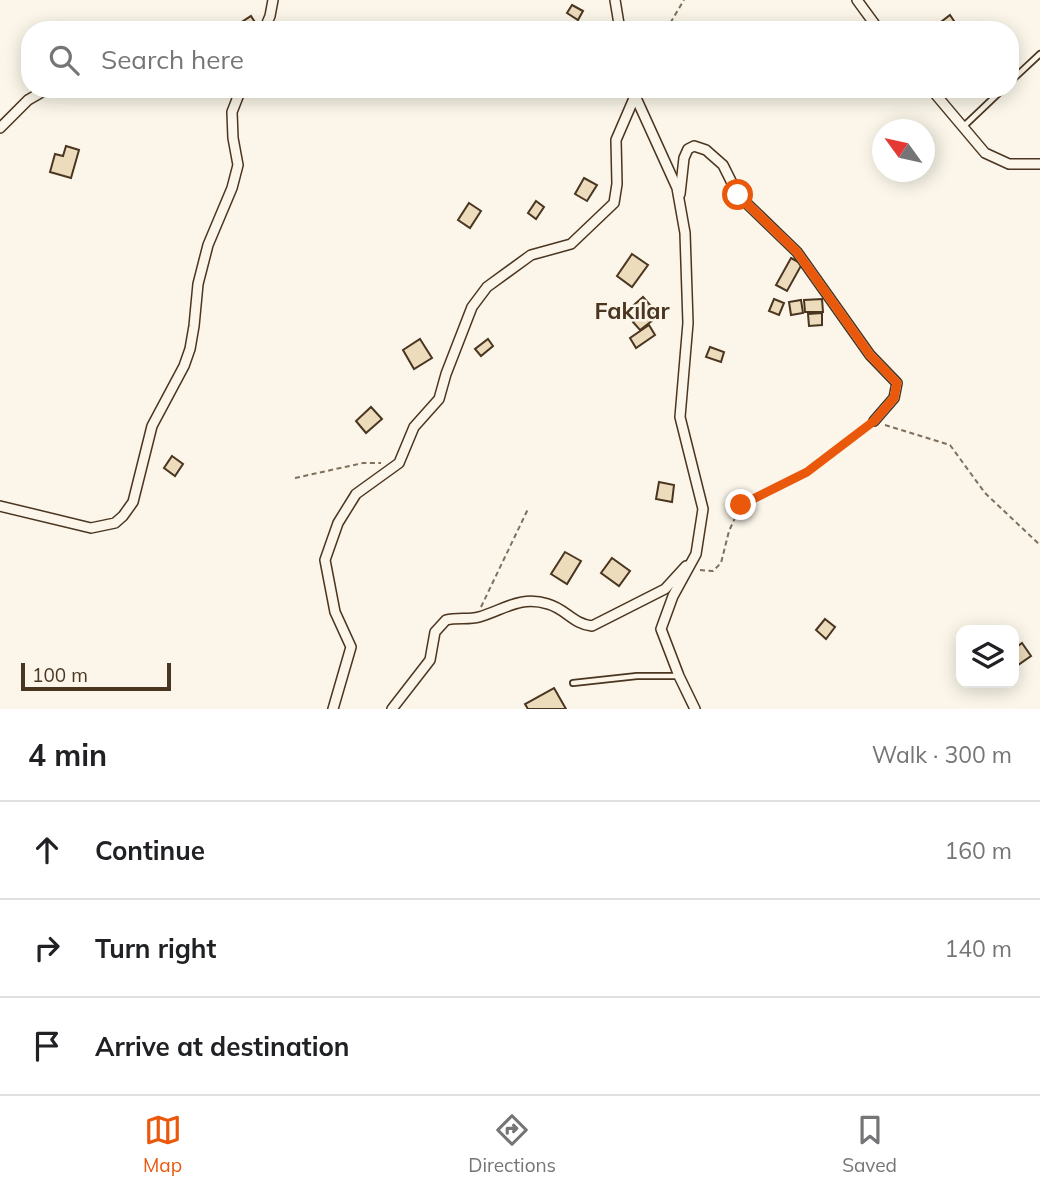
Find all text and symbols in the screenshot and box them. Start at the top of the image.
search box [21,21,1019,98]
icon: search [45,41,83,79]
text: Search here [101,43,244,76]
north arrow [872,119,935,182]
route start [722,179,753,210]
district label: Fakılar [595,296,669,325]
route end [725,489,756,520]
map controls [956,625,1019,688]
button: layers [956,625,1019,688]
scale bar [21,660,172,692]
text: 100 m [32,663,88,687]
text: 4 min [28,736,107,774]
text: Walk · 300 m [872,740,1012,769]
icon: ahead [28,831,66,869]
text: Continue [95,834,205,867]
text: 160 m [944,836,1012,865]
icon: right [28,929,66,967]
text: Turn right [95,932,216,965]
text: 140 m [944,934,1012,963]
icon: arrive [28,1027,66,1065]
text: Arrive at destination [95,1030,350,1063]
tab: Map [143,1111,182,1177]
tab: Directions [468,1111,556,1177]
tab: Saved [842,1111,897,1177]

